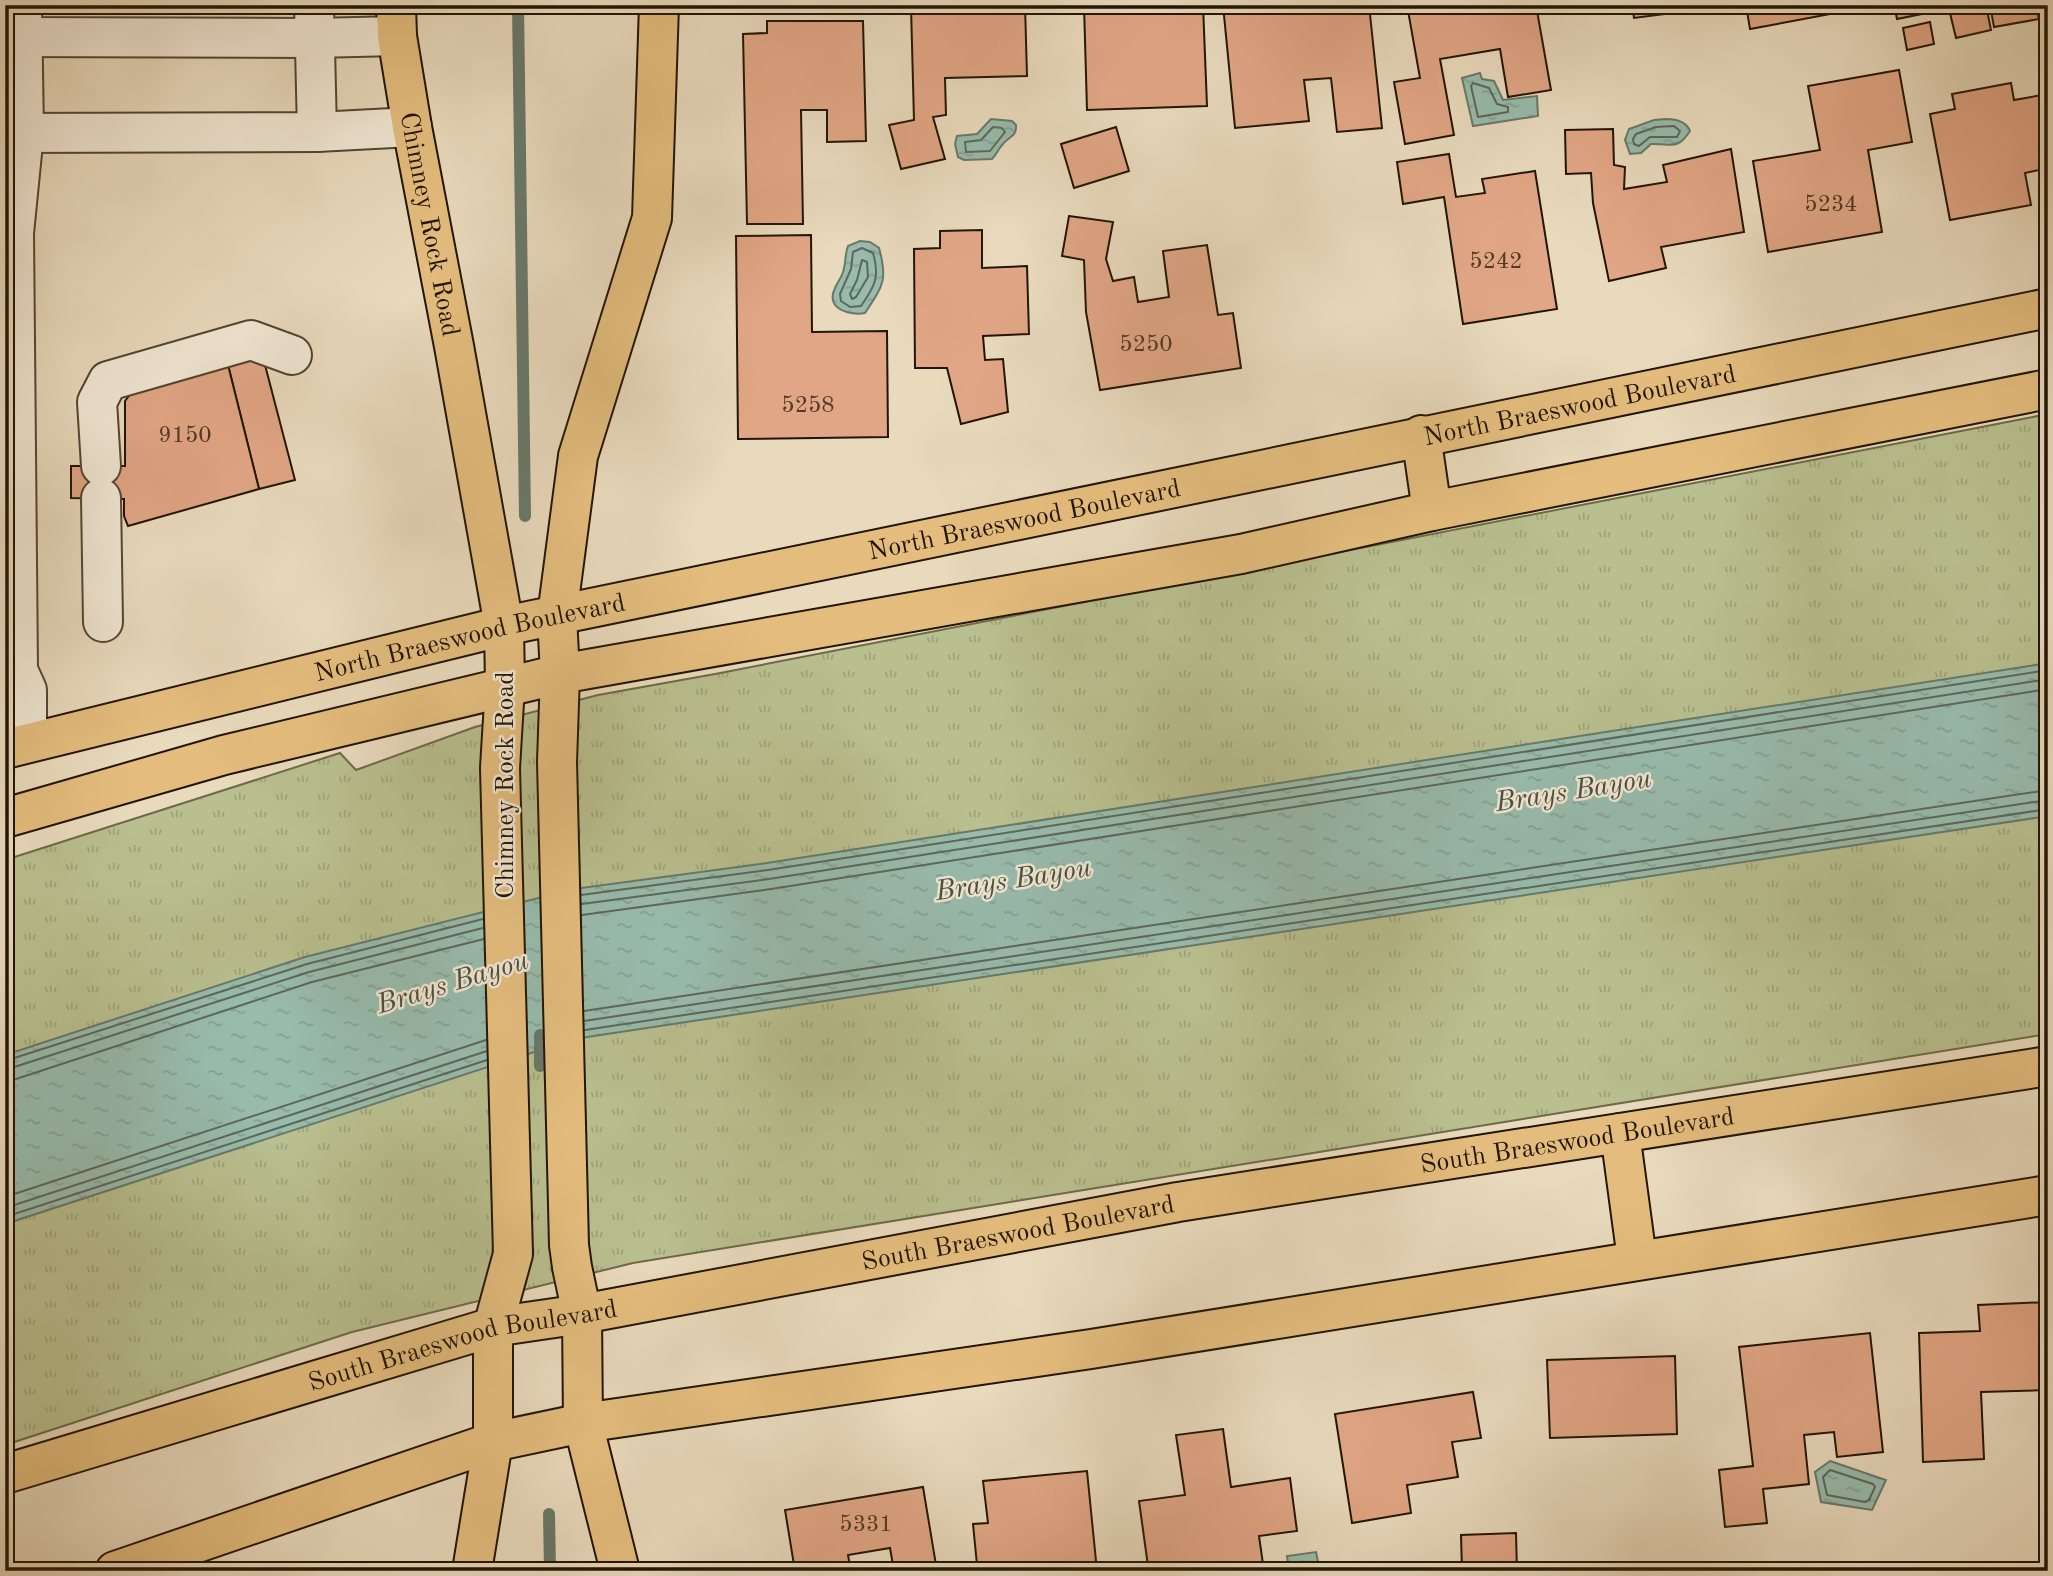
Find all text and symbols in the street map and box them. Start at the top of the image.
street label: Chimney Rock Road [395,110,463,339]
house number: 5234 [1804,193,1858,216]
house number: 5242 [1469,250,1523,273]
house number: 5250 [1119,333,1173,356]
street label: North Braeswood Boulevard [1421,362,1738,451]
house number: 5258 [781,394,835,417]
house number: 9150 [158,424,212,447]
street label: North Braeswood Boulevard [866,476,1183,566]
street label: North Braeswood Boulevard [312,590,628,687]
street label: Chimney Rock Road [493,671,519,899]
water label: Brays Bayou [1492,766,1654,818]
water label: Brays Bayou [932,855,1094,907]
water label: Brays Bayou [372,947,532,1021]
street label: South Braeswood Boulevard [1419,1104,1736,1179]
street label: South Braeswood Boulevard [860,1192,1177,1276]
street label: South Braeswood Boulevard [306,1297,619,1397]
house number: 5331 [839,1513,893,1536]

